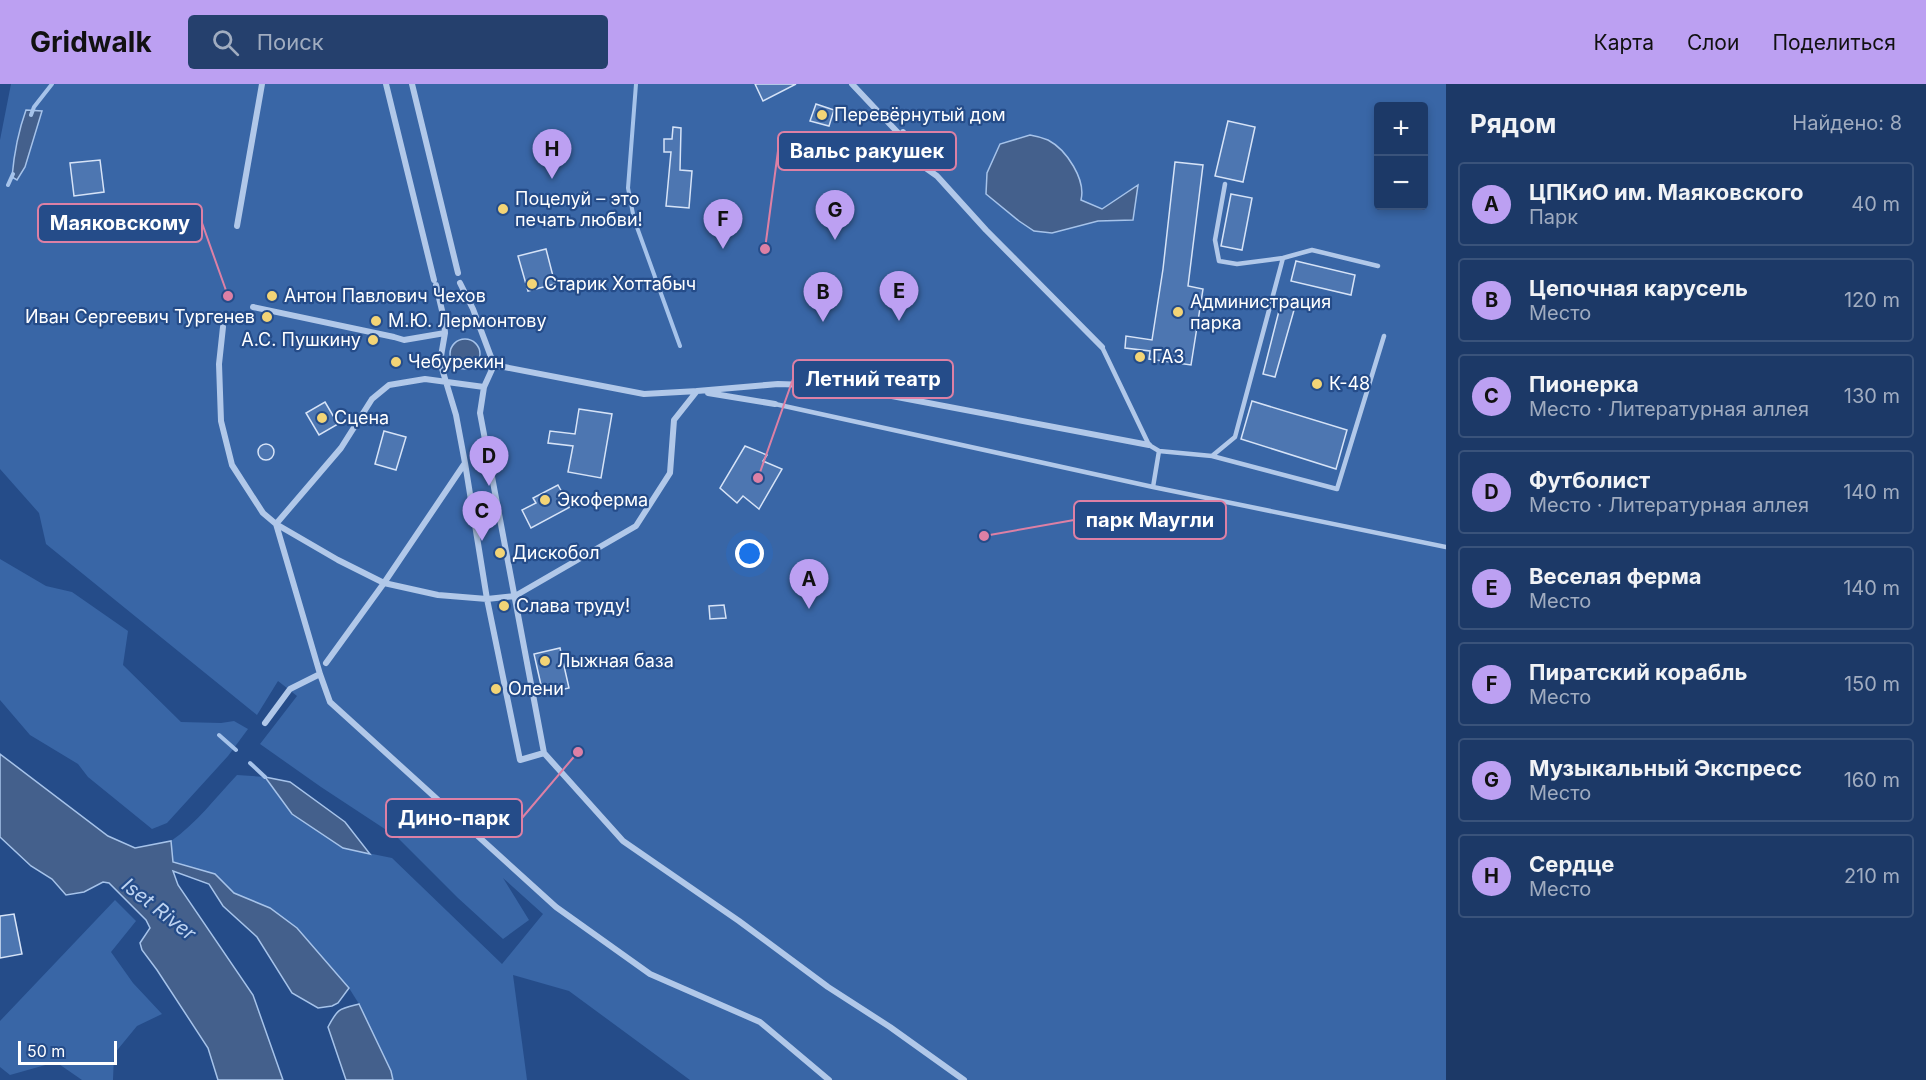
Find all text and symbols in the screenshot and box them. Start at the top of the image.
search box [188,15,608,69]
text: Gridwalk [30,25,152,59]
icon: search [209,26,242,59]
text: Поиск [257,29,324,55]
text: Карта [1594,30,1654,55]
text: Слои [1687,30,1739,55]
text: Поделиться [1772,30,1896,55]
map controls [1374,102,1428,210]
button: + [1374,102,1428,156]
place label: Перевёрнутый дом [834,104,1006,125]
marker: Перевёрнутый дом [815,108,829,122]
text: Рядом [1470,108,1556,139]
text: Найдено: 8 [1792,111,1902,135]
pin: H [532,130,572,179]
callout: Вальс ракушек [778,132,956,170]
text: Вальс ракушек [790,139,944,163]
button: − [1374,156,1428,210]
text: ЦПКиО им. Маяковского [1529,179,1804,205]
place label: Поцелуй – это печать любви! [515,188,643,230]
pin: G [816,190,854,240]
text: A [1484,192,1499,216]
text: 40 m [1851,192,1900,216]
pin: F [704,200,742,249]
marker: Поцелуй – это печать любви! [496,202,510,216]
callout: Маяковскому [38,204,202,242]
text: Парк [1529,205,1578,229]
text: Маяковскому [50,211,190,235]
pin: B [804,272,842,322]
pin: E [880,272,918,321]
place label: Старик Хоттабыч [544,273,696,294]
text: Цепочная карусель [1529,275,1748,301]
marker: Старик Хоттабыч [525,277,539,291]
place label: Антон Павлович Чехов [284,285,486,306]
text: B [1485,288,1498,312]
text: 120 m [1844,288,1900,312]
marker: Антон Павлович Чехов [265,289,279,303]
place label: Администрация парка [1190,291,1331,333]
text: Место [1529,301,1591,325]
marker: Администрация парка [1171,305,1185,319]
place label: Иван Сергеевич Тургенев [25,306,255,327]
marker: Иван Сергеевич Тургенев [260,310,274,324]
place label: М.Ю. Лермонтову [388,310,547,331]
marker: М.Ю. Лермонтову [369,314,383,328]
place label: А.С. Пушкину [241,329,361,350]
marker: А.С. Пушкину [366,333,380,347]
place label: ГАЗ [1152,346,1184,367]
marker: ГАЗ [1133,350,1147,364]
place label: Чебурекин [408,351,504,372]
marker: Чебурекин [389,355,403,369]
callout: Летний театр [793,360,953,398]
text: Летний театр [805,367,941,391]
text: Пионерка [1529,371,1639,397]
place label: К-48 [1329,373,1370,394]
marker: К-48 [1310,377,1324,391]
text: C [1484,384,1499,408]
text: 130 m [1844,384,1900,408]
text: Место · Литературная аллея [1529,397,1809,421]
place label: Сцена [334,407,389,428]
marker: Сцена [315,411,329,425]
pin: D [470,436,508,486]
text: Футболист [1529,467,1650,493]
text: D [1484,480,1499,504]
text: 140 m [1843,480,1900,504]
place label: Экоферма [557,489,648,510]
pin: C [462,492,502,541]
marker: Экоферма [538,493,552,507]
text: Место · Литературная аллея [1529,493,1809,517]
callout: парк Маугли [1074,501,1226,539]
text: парк Маугли [1086,508,1214,532]
your location [735,539,764,568]
place label: Дискобол [512,542,600,563]
marker: Дискобол [493,546,507,560]
pin: A [790,560,828,609]
text: Веселая ферма [1529,563,1702,589]
text: E [1485,576,1498,600]
text: 140 m [1843,576,1900,600]
text: Место [1529,589,1591,613]
place label: Слава труду! [516,595,630,616]
marker: Слава труду! [497,599,511,613]
place label: Лыжная база [557,650,674,671]
marker: Лыжная база [538,654,552,668]
text: Пиратский корабль [1529,659,1747,685]
text: F [1486,672,1497,696]
text: 150 m [1844,672,1900,696]
place label: Олени [508,678,564,699]
marker: Олени [489,682,503,696]
text: Место [1529,685,1591,709]
text: Музыкальный Экспресс [1529,755,1802,781]
text: G [1484,768,1499,792]
text: 160 m [1844,768,1900,792]
text: Место [1529,781,1591,805]
callout: Дино-парк [386,799,522,837]
text: Дино-парк [398,806,510,830]
text: Сердце [1529,851,1614,877]
text: H [1484,864,1499,888]
text: 210 m [1844,864,1900,888]
water label: Iset River [117,873,201,946]
text: Место [1529,877,1591,901]
scale bar [18,1038,117,1066]
text: 50 m [27,1041,65,1061]

